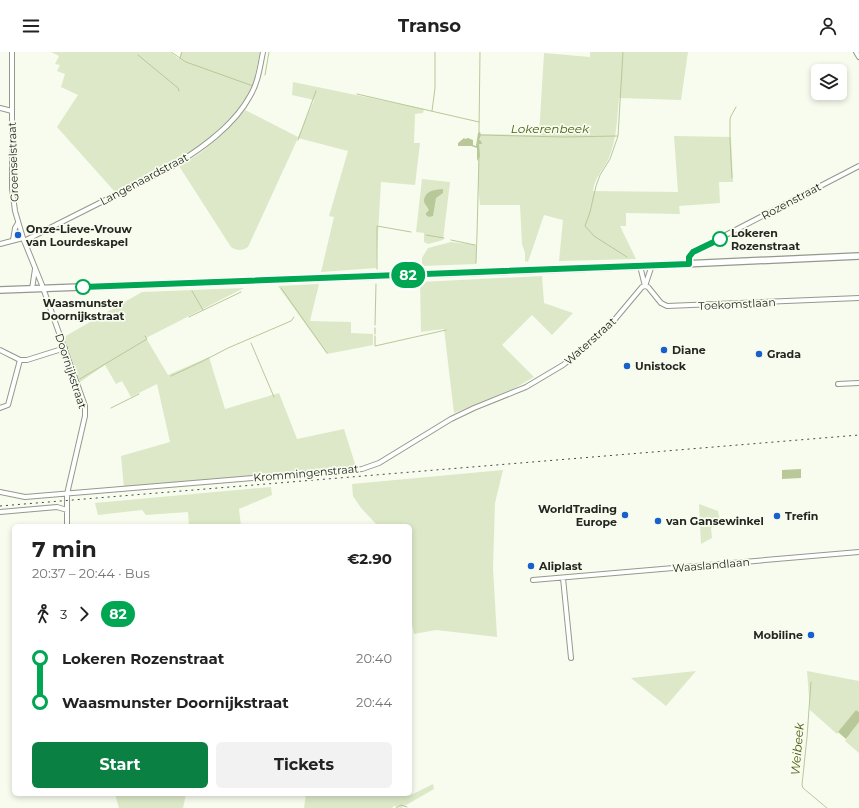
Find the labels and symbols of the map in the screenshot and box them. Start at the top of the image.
street label: Groenselstraat [5,121,21,202]
water label: Lokerenbeek [511,121,590,136]
street label: Langenaardstraat [97,150,191,208]
street label: Rozenstraat [759,179,824,223]
place label: Onze-Lieve-Vrouw van Lourdeskapel [25,222,133,249]
place label: Lokeren Rozenstraat [731,226,800,253]
marker: Onze-Lieve-Vrouw van Lourdeskapel [13,230,23,240]
marker: Lokeren Rozenstraat [712,231,728,247]
line badge: 82 [390,262,426,288]
marker: Waasmunster Doornijkstraat [75,279,91,295]
street label: Toekomstlaan [698,295,776,313]
place label: Waasmunster Doornijkstraat [42,296,125,323]
street label: Waterstraat [561,314,619,368]
street label: Doornijkstraat [52,332,90,411]
place label: Diane [672,343,706,357]
marker: Diane [659,345,669,355]
place label: Grada [767,347,801,361]
marker: Grada [754,349,764,359]
place label: Unistock [635,359,687,373]
marker: Unistock [622,361,632,371]
street label: Krommingenstraat [253,461,360,485]
place label: WorldTrading Europe [538,502,617,529]
place label: Trefin [785,509,818,523]
marker: WorldTrading Europe [620,510,630,520]
marker: Trefin [772,511,782,521]
place label: van Gansewinkel [665,514,764,528]
marker: van Gansewinkel [653,516,663,526]
street label: Waaslandlaan [672,555,750,575]
place label: Aliplast [538,559,583,573]
marker: Aliplast [526,561,536,571]
place label: Mobiline [753,628,803,642]
marker: Mobiline [806,630,816,640]
water label: Weibeek [787,721,807,776]

